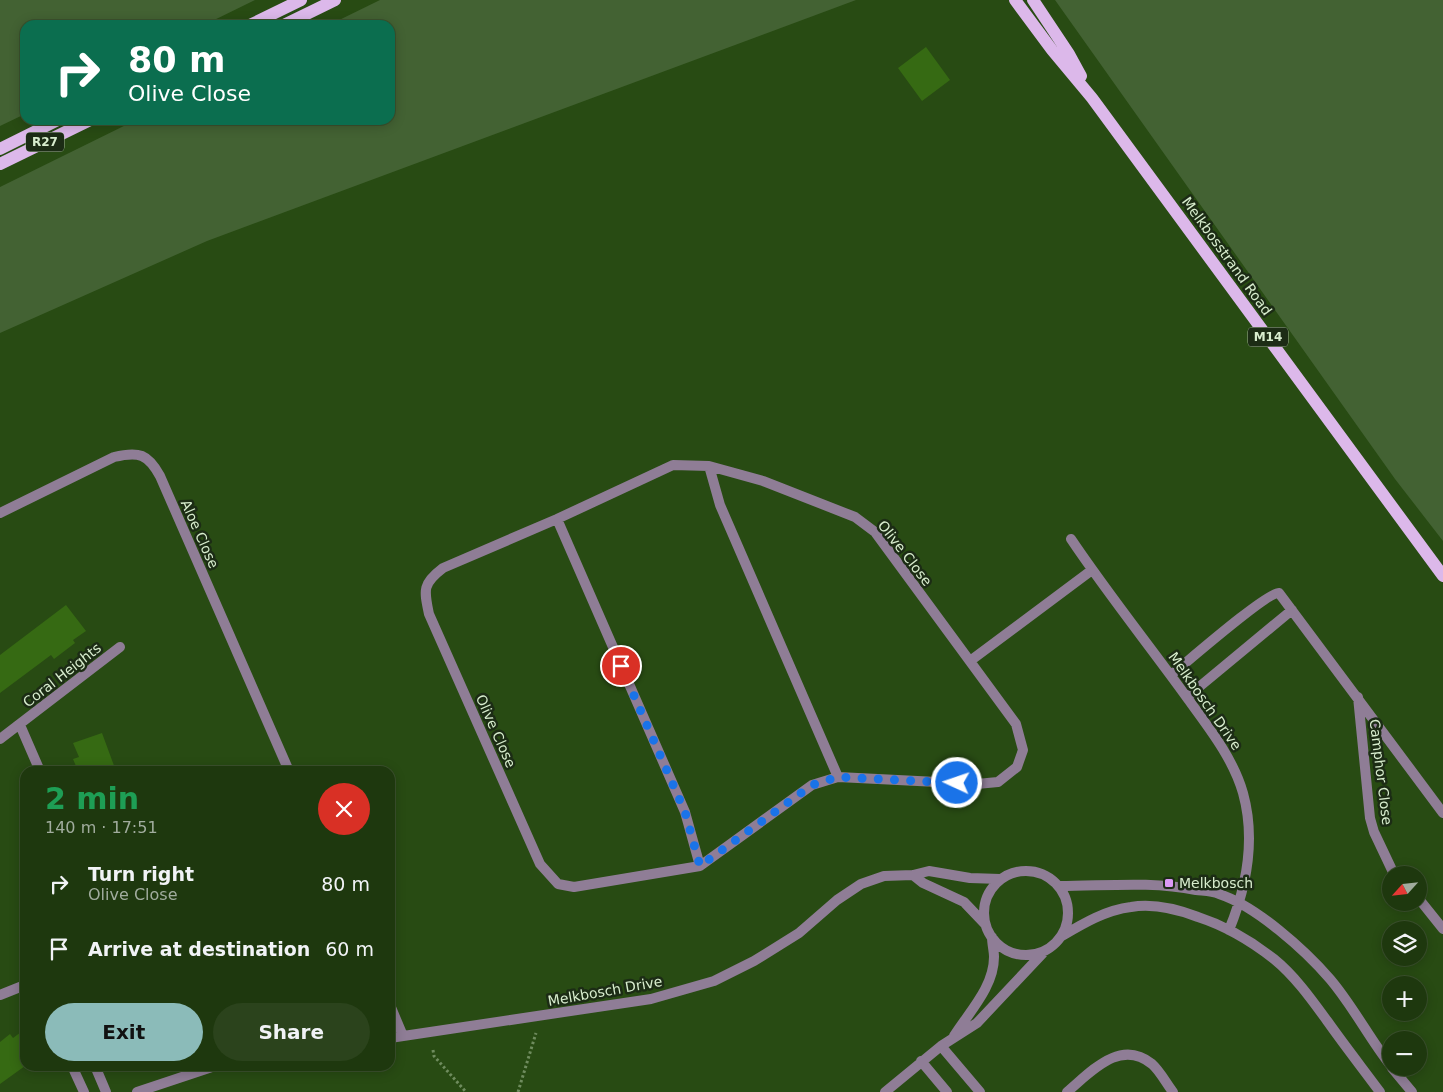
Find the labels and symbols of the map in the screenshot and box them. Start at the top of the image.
road number: R27 [26,132,64,152]
street label: Melkbosstrand Road [1179,194,1275,318]
road number: M14 [1248,328,1288,347]
street label: Aloe Close [178,497,222,571]
street label: Olive Close [875,517,935,589]
street label: Coral Heights [20,640,104,710]
pin [600,645,642,687]
street label: Melkbosch Drive [1165,649,1245,753]
street label: Olive Close [473,692,519,770]
street label: Camphor Close [1367,718,1395,826]
position arrow [930,756,982,808]
north arrow [1382,866,1428,911]
place label: Melkbosch [1179,875,1253,891]
marker: Melkbosch [1163,877,1175,889]
street label: Melkbosch Drive [547,973,663,1009]

